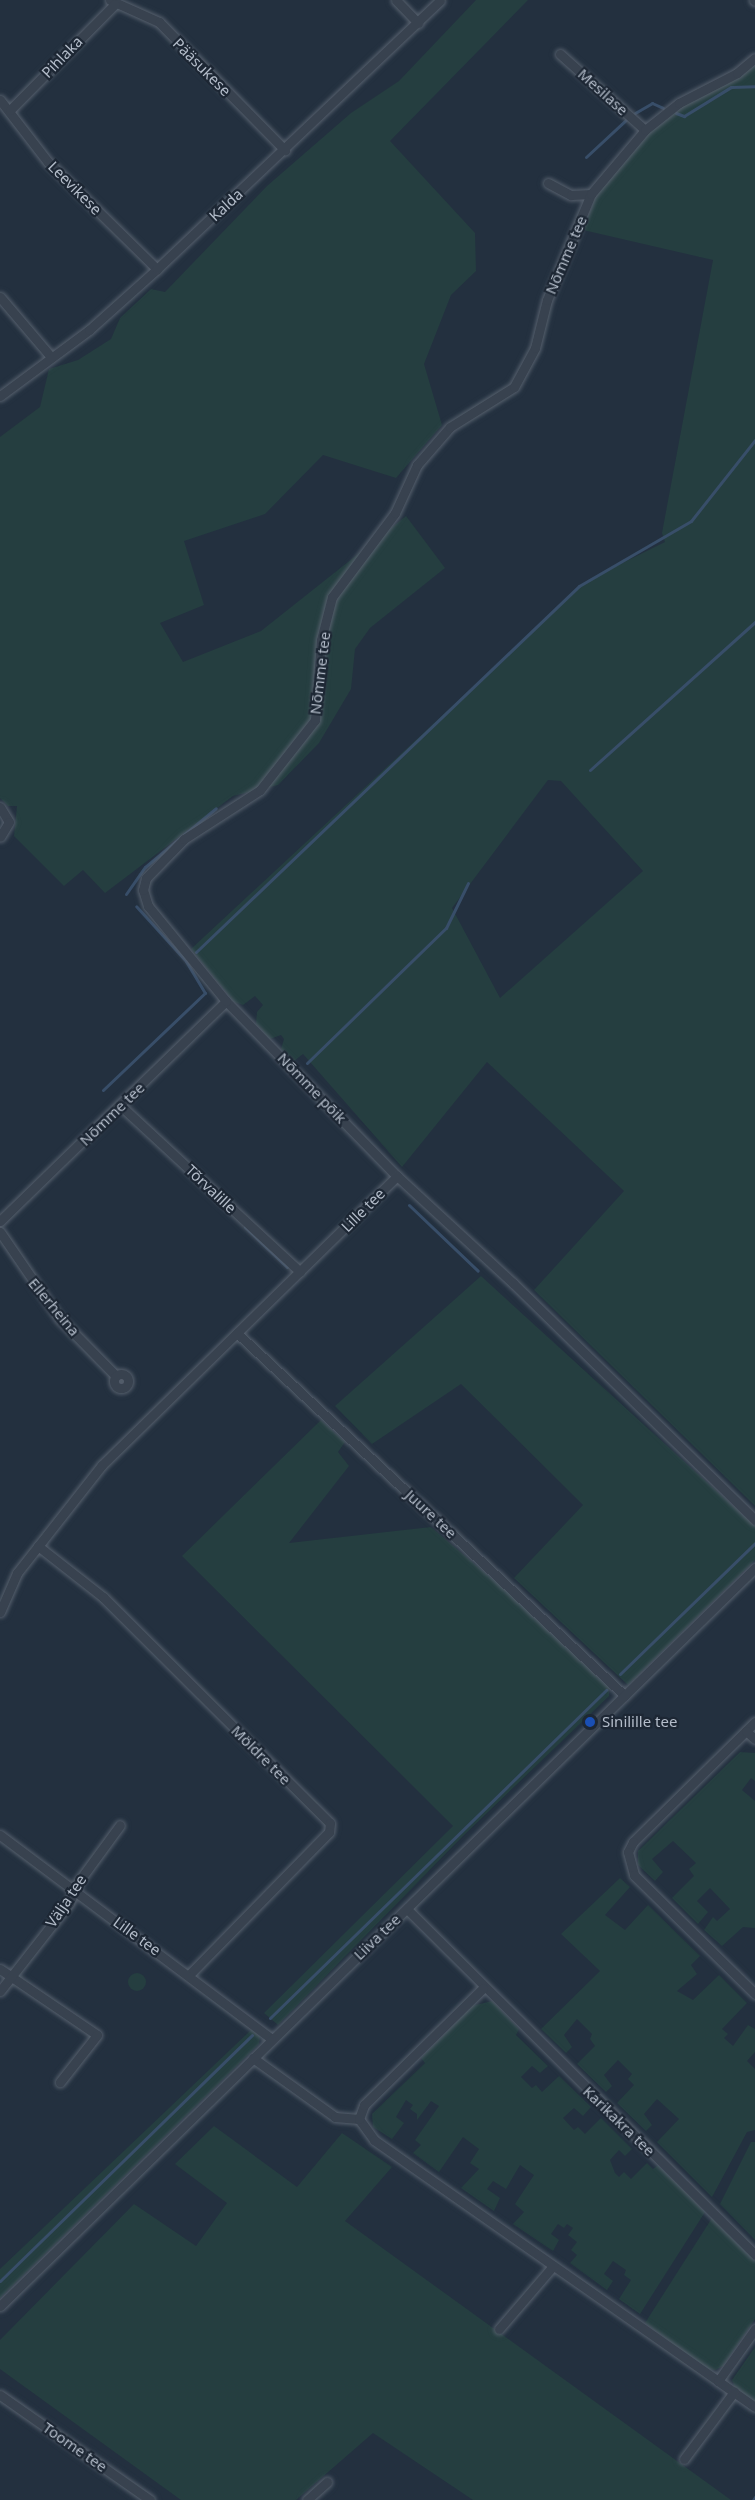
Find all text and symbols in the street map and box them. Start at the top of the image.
street label: Pihlaka [38,32,86,82]
street label: Pääsukese [169,34,235,100]
street label: Mesilase [574,65,632,119]
street label: Leevikese [45,158,105,218]
street label: Kalda [206,185,246,225]
street label: Nõmme tee [541,213,591,297]
street label: Nõmme tee [306,631,334,715]
street label: Nõmme põik [274,1049,350,1127]
street label: Nõmme tee [76,1079,148,1149]
street label: Tõrvalille [182,1161,240,1217]
street label: Lille tee [337,1184,389,1236]
street label: Ellerheina [25,1274,83,1340]
street label: Juure tee [402,1486,460,1542]
place label: Sinilille tee [602,1713,677,1731]
marker: Sinilille tee [583,1715,597,1729]
street label: Möldre tee [228,1722,294,1788]
street label: Välja tee [42,1871,90,1931]
street label: Liiva tee [350,1910,404,1964]
street label: Lille tee [110,1913,164,1959]
street label: Karikakra tee [579,2082,659,2160]
street label: Toome tee [39,2418,111,2476]

